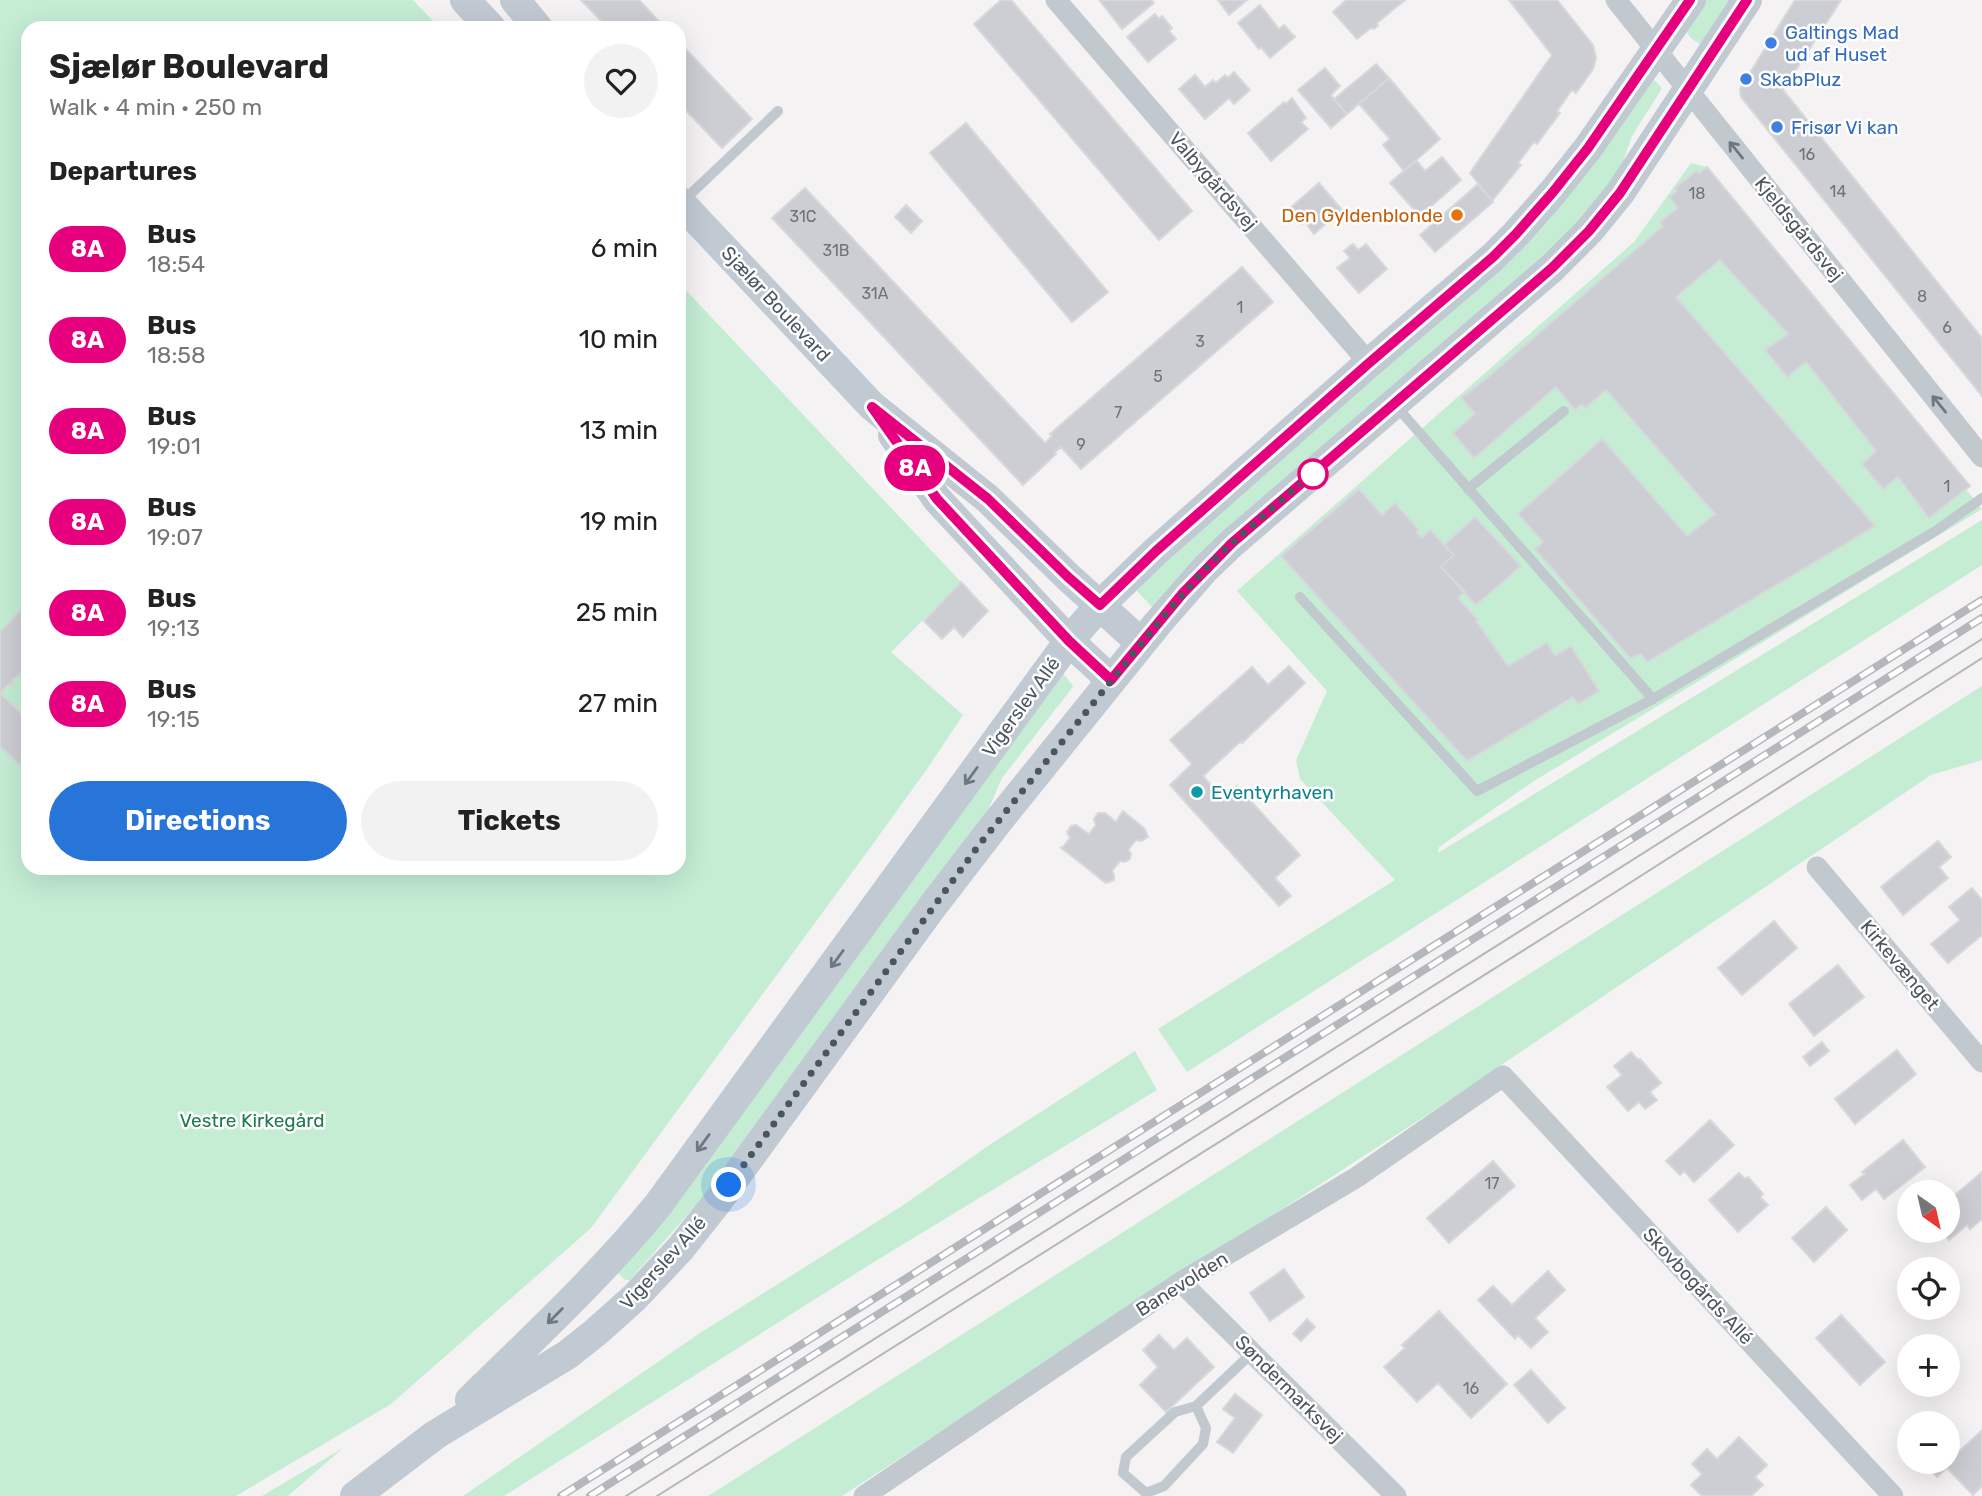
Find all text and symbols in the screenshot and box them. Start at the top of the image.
place label: Galtings Mad ud af Huset [1785,21,1899,66]
marker: Galtings Mad ud af Huset [1763,35,1779,51]
button: heart [584,44,658,118]
text: Sjælør Boulevard [49,47,329,86]
place label: SkabPluz [1760,68,1841,91]
marker: SkabPluz [1738,71,1754,87]
text: Walk · 4 min · 250 m [49,93,262,121]
place label: Frisør Vi kan [1791,116,1898,139]
marker: Frisør Vi kan [1769,119,1785,135]
street label: Valbygårdsvej [1164,127,1262,235]
one-way arrow [1728,141,1744,159]
house number: 16 [1799,145,1816,164]
text: Departures [49,156,197,187]
street label: Kjeldsgårdsvej [1750,172,1848,286]
house number: 14 [1830,182,1846,201]
house number: 18 [1688,184,1706,203]
place label: Den Gyldenblonde [1281,204,1443,227]
house number: 31C [790,207,816,226]
marker: Den Gyldenblonde [1449,207,1465,223]
text: Bus [147,219,196,250]
text: 6 min [591,233,658,264]
text: 8A [71,235,104,263]
house number: 31B [823,241,849,260]
street label: Sjælør Boulevard [717,242,835,366]
text: 18:54 [147,250,205,278]
house number: 31A [862,284,889,303]
house number: 8 [1917,287,1927,306]
house number: 1 [1237,298,1243,317]
text: Bus [147,310,196,341]
house number: 6 [1942,318,1952,337]
text: 10 min [579,324,658,355]
text: 8A [71,326,104,354]
house number: 3 [1195,332,1205,351]
text: 18:58 [147,341,206,369]
house number: 5 [1153,367,1163,386]
one-way arrow [1932,396,1947,414]
text: Bus [147,401,196,432]
house number: 7 [1114,403,1122,422]
text: 13 min [580,415,658,446]
text: 8A [71,417,104,445]
text: 19:01 [147,432,201,460]
house number: 9 [1076,435,1086,454]
line badge: 8A [884,445,946,491]
text: 8A [898,454,932,482]
unlabelled marker [1298,459,1328,489]
house number: 1 [1944,477,1950,496]
text: Bus [147,492,196,523]
text: 19 min [580,506,658,537]
text: 8A [71,508,104,536]
text: 19:07 [147,523,203,551]
text: Bus [147,583,196,614]
text: 25 min [576,597,658,628]
text: 8A [71,599,104,627]
text: 19:13 [147,614,200,642]
street label: Vigerslev Allé [977,653,1065,761]
text: Bus [147,674,196,705]
text: 27 min [578,688,658,719]
text: 8A [71,690,104,718]
text: 19:15 [147,705,200,733]
one-way arrow [964,766,978,785]
button: Directions [49,781,347,861]
button: Tickets [361,781,658,861]
place label: Eventyrhaven [1211,781,1334,804]
marker: Eventyrhaven [1189,784,1205,800]
street label: Kirkevænget [1856,915,1945,1015]
one-way arrow [830,949,844,968]
park label: Vestre Kirkegård [180,1109,324,1132]
one-way arrow [696,1133,710,1152]
your location [711,1167,746,1202]
house number: 17 [1484,1174,1500,1193]
north arrow [1897,1180,1960,1242]
map controls [1897,1180,1960,1474]
street label: Vigerslev Allé [615,1212,711,1314]
street label: Skovbogårds Allé [1638,1223,1758,1349]
street label: Banevolden [1132,1247,1232,1321]
button: locate [1897,1257,1960,1320]
one-way arrow [547,1307,564,1324]
street label: Søndermarksvej [1230,1330,1348,1448]
button: + [1897,1334,1960,1397]
house number: 16 [1463,1379,1480,1398]
button: − [1897,1411,1960,1474]

